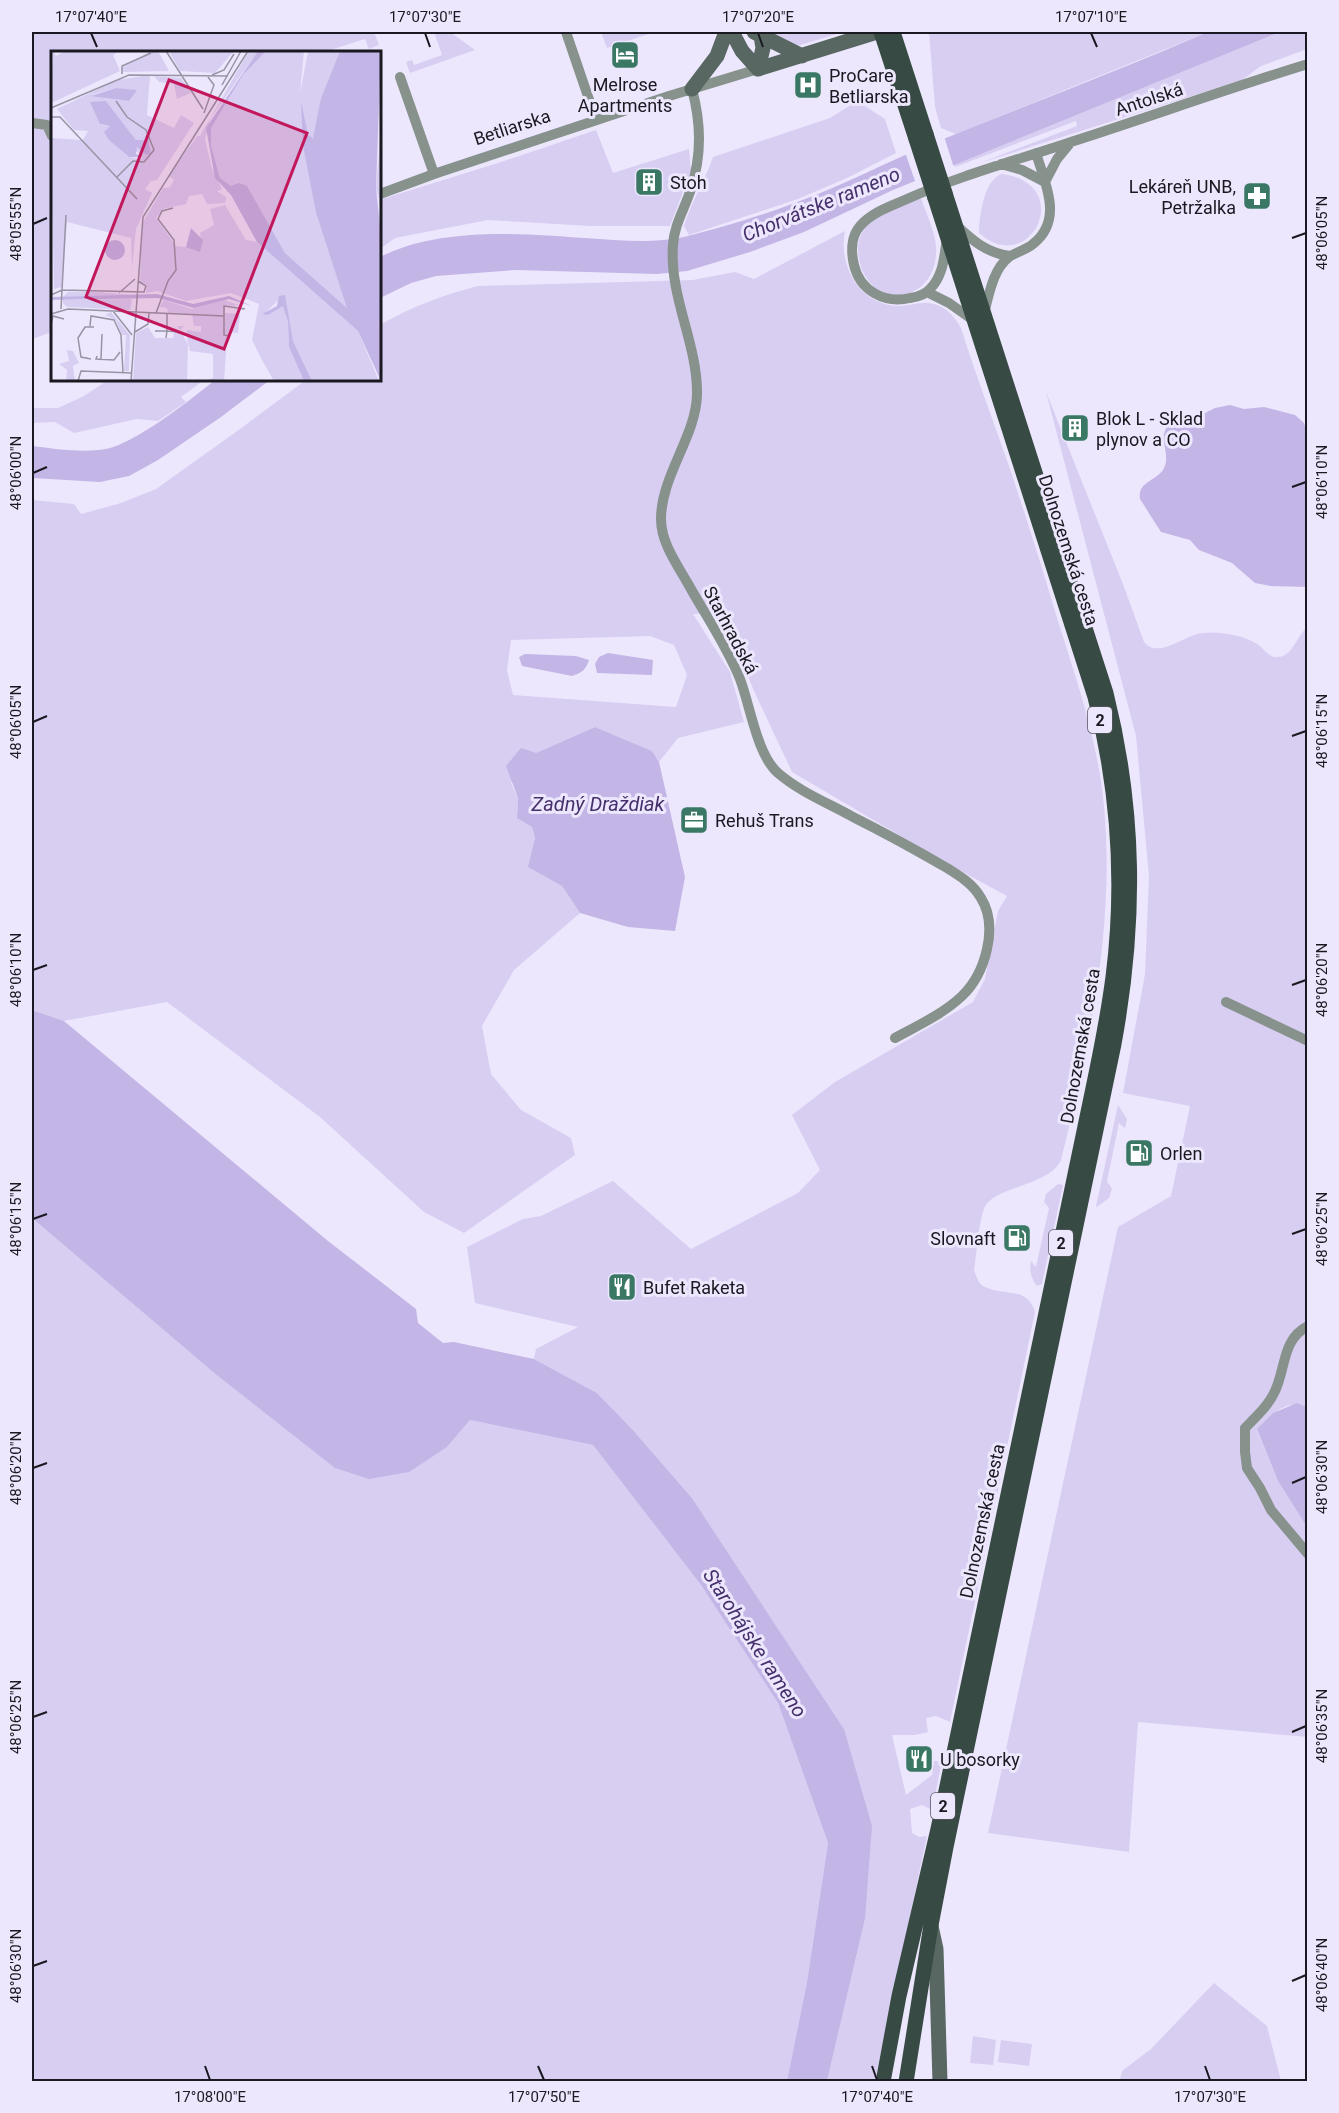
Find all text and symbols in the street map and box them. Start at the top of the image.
text: 17°07'40"E [55,8,128,26]
text: 17°07'30"E [389,8,462,26]
text: 17°07'20"E [722,8,795,26]
text: 17°07'10"E [1055,8,1128,26]
hotel icon: Melrose Apartments [609,39,641,71]
inset map [51,51,381,381]
place label: ProCare Betliarska [829,65,909,107]
hospital icon: ProCare Betliarska [792,69,824,101]
place label: Melrose Apartments [578,74,672,116]
street label: Antolská [1112,78,1186,120]
street label: Betliarska [471,105,553,149]
water label: Chorvátske rameno [739,161,903,247]
building icon: Stoh [633,166,665,198]
place label: Stoh [670,172,707,193]
place label: Lekáreň UNB, Petržalka [1129,176,1236,218]
pharmacy icon: Lekáreň UNB, Petržalka [1241,180,1273,212]
text: 48°05'55"N [7,187,25,261]
text: 48°06'05"N [1313,196,1331,270]
place label: Blok L - Sklad plynov a CO [1096,408,1203,450]
building icon: Blok L - Sklad plynov a CO [1059,412,1091,444]
text: 48°06'00"N [7,436,25,510]
text: 48°06'10"N [1313,445,1331,519]
street label: Dolnozemská cesta [1035,472,1103,628]
street label: Starhradská [699,583,763,677]
text: 48°06'05"N [7,685,25,759]
text: 48°06'15"N [1313,694,1331,768]
road number: 2 [1088,707,1112,733]
water label: Zadný Draždiak [531,792,666,816]
office icon: Rehuš Trans [678,804,710,836]
place label: Rehuš Trans [715,810,814,831]
text: 48°06'10"N [7,933,25,1007]
text: 48°06'20"N [1313,943,1331,1017]
street label: Dolnozemská cesta [1056,967,1104,1125]
fuel station icon: Orlen [1123,1137,1155,1169]
place label: Orlen [1160,1143,1202,1164]
text: 48°06'15"N [7,1182,25,1256]
text: 48°06'25"N [1313,1192,1331,1266]
fuel station icon: Slovnaft [1001,1222,1033,1254]
place label: Slovnaft [930,1228,996,1249]
road number: 2 [1049,1230,1073,1256]
restaurant icon: Bufet Raketa [606,1271,638,1303]
place label: Bufet Raketa [643,1277,745,1298]
text: 48°06'20"N [7,1431,25,1505]
text: 48°06'30"N [1313,1440,1331,1514]
street label: Dolnozemská cesta [955,1442,1009,1600]
water label: Starohájske rameno [698,1564,812,1722]
text: 48°06'25"N [7,1680,25,1754]
text: 48°06'35"N [1313,1689,1331,1763]
restaurant icon: U bosorky [903,1743,935,1775]
place label: U bosorky [940,1749,1020,1770]
road number: 2 [931,1793,955,1819]
text: 48°06'30"N [7,1929,25,2003]
text: 48°06'40"N [1313,1938,1331,2012]
text: 17°08'00"E [174,2088,247,2106]
text: 17°07'50"E [508,2088,581,2106]
text: 17°07'40"E [841,2088,914,2106]
text: 17°07'30"E [1174,2088,1247,2106]

